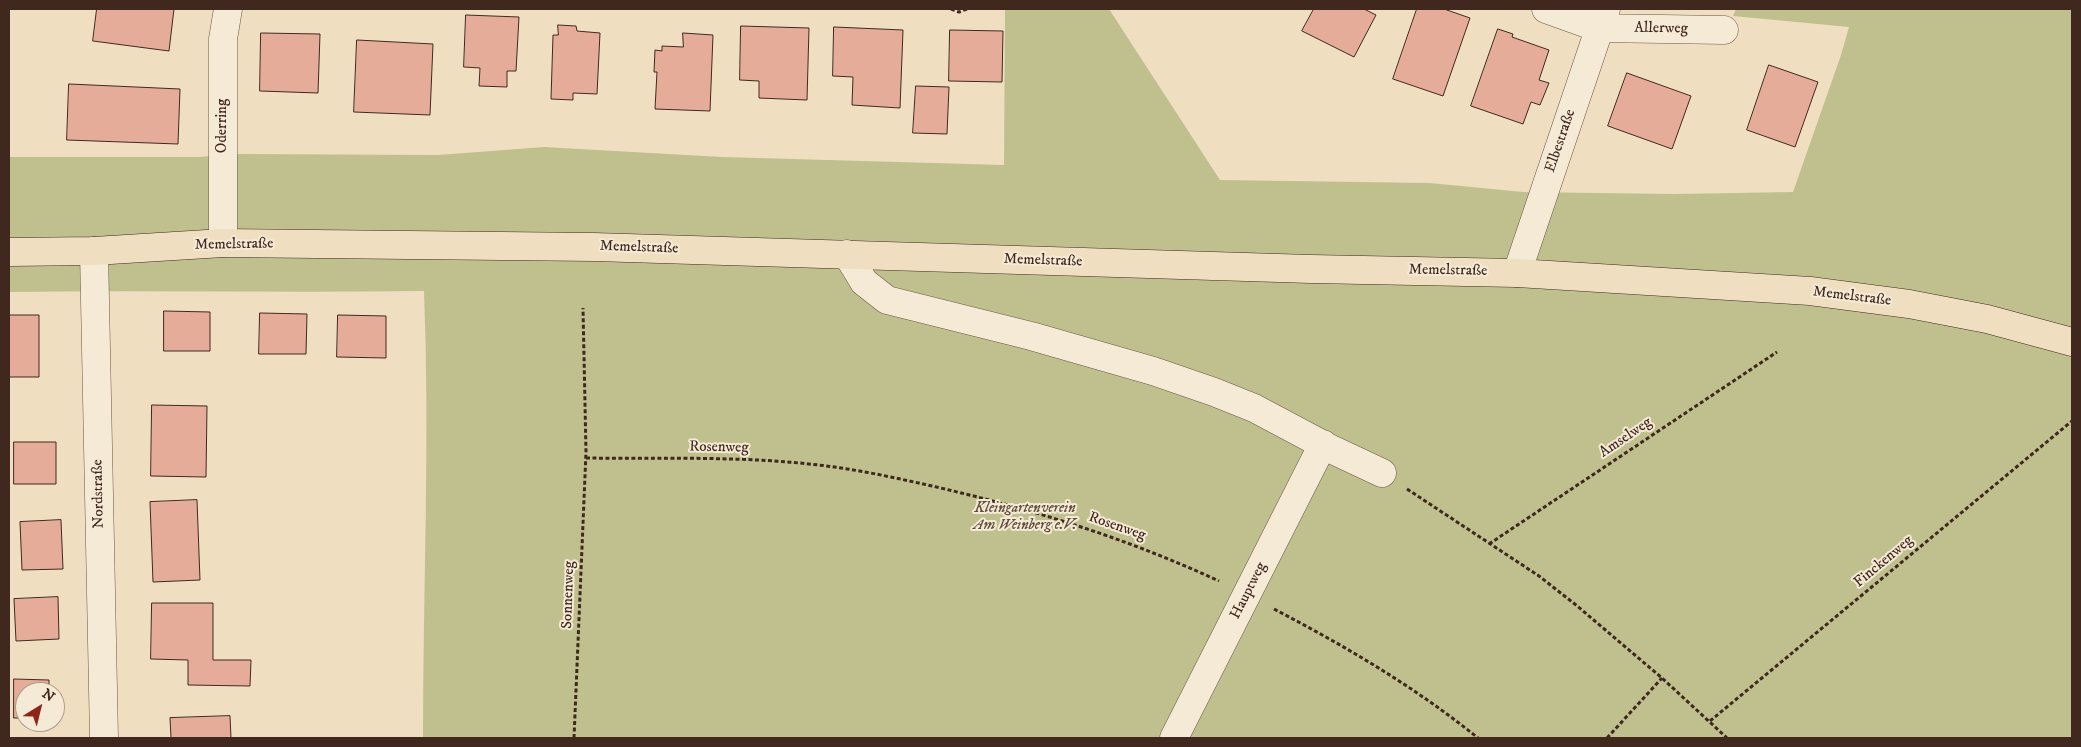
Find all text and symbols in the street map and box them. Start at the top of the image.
street label: Allerweg [1634,20,1688,38]
street label: Oderring [214,99,232,153]
street label: Elbestraße [1542,107,1580,175]
street label: Memelstraße [195,235,273,255]
street label: Memelstraße [599,238,679,258]
street label: Memelstraße [1003,251,1083,271]
street label: Memelstraße [1409,261,1487,281]
street label: Memelstraße [1812,283,1892,311]
street label: Amselweg [1596,414,1656,462]
street label: Rosenweg [689,438,749,458]
street label: Nordstraße [89,459,109,529]
park label: Kleingartenverein Am Weinberg e.V. [974,500,1076,535]
street label: Rosenweg [1086,509,1148,545]
street label: Finckenweg [1851,532,1917,592]
street label: Hauptweg [1227,559,1271,623]
street label: Sonnenweg [559,561,579,629]
north arrow [15,682,65,732]
text: N [38,685,58,706]

